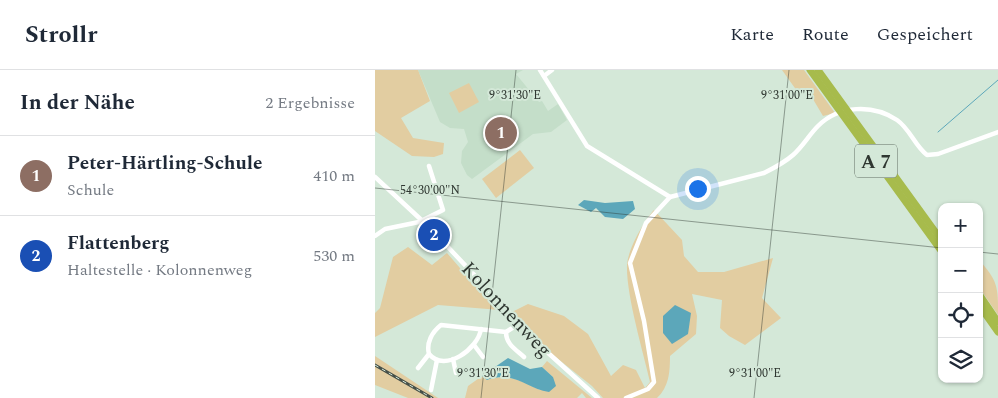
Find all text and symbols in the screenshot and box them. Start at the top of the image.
text: Strollr [25,17,97,53]
text: Karte [730,21,774,48]
text: Route [802,21,849,48]
text: Gespeichert [877,21,973,48]
text: 9°31'30"E [489,86,541,105]
text: 9°31'00"E [761,86,813,105]
text: In der Nähe [20,87,135,119]
text: 2 Ergebnisse [265,91,355,115]
pin: 1 [485,114,517,152]
road number: A 7 [855,144,897,178]
text: Peter-Härtling-Schule [67,149,262,178]
text: 1 [32,164,40,188]
text: 410 m [313,164,355,188]
your location [685,176,711,202]
text: Schule [67,178,114,202]
text: 54°30'00"N [400,181,460,200]
map controls [938,203,983,383]
button: + [938,203,983,248]
pin: 2 [418,216,450,254]
text: Flattenberg [67,229,169,258]
text: 2 [32,244,40,268]
text: 530 m [313,244,355,268]
button: − [938,248,983,293]
street label: Kolonnenweg [454,255,559,364]
text: Haltestelle · Kolonnenweg [67,258,252,282]
button: locate [938,293,983,338]
button: layers [938,338,983,383]
text: 9°31'30"E [457,364,509,383]
text: 9°31'00"E [729,364,781,383]

